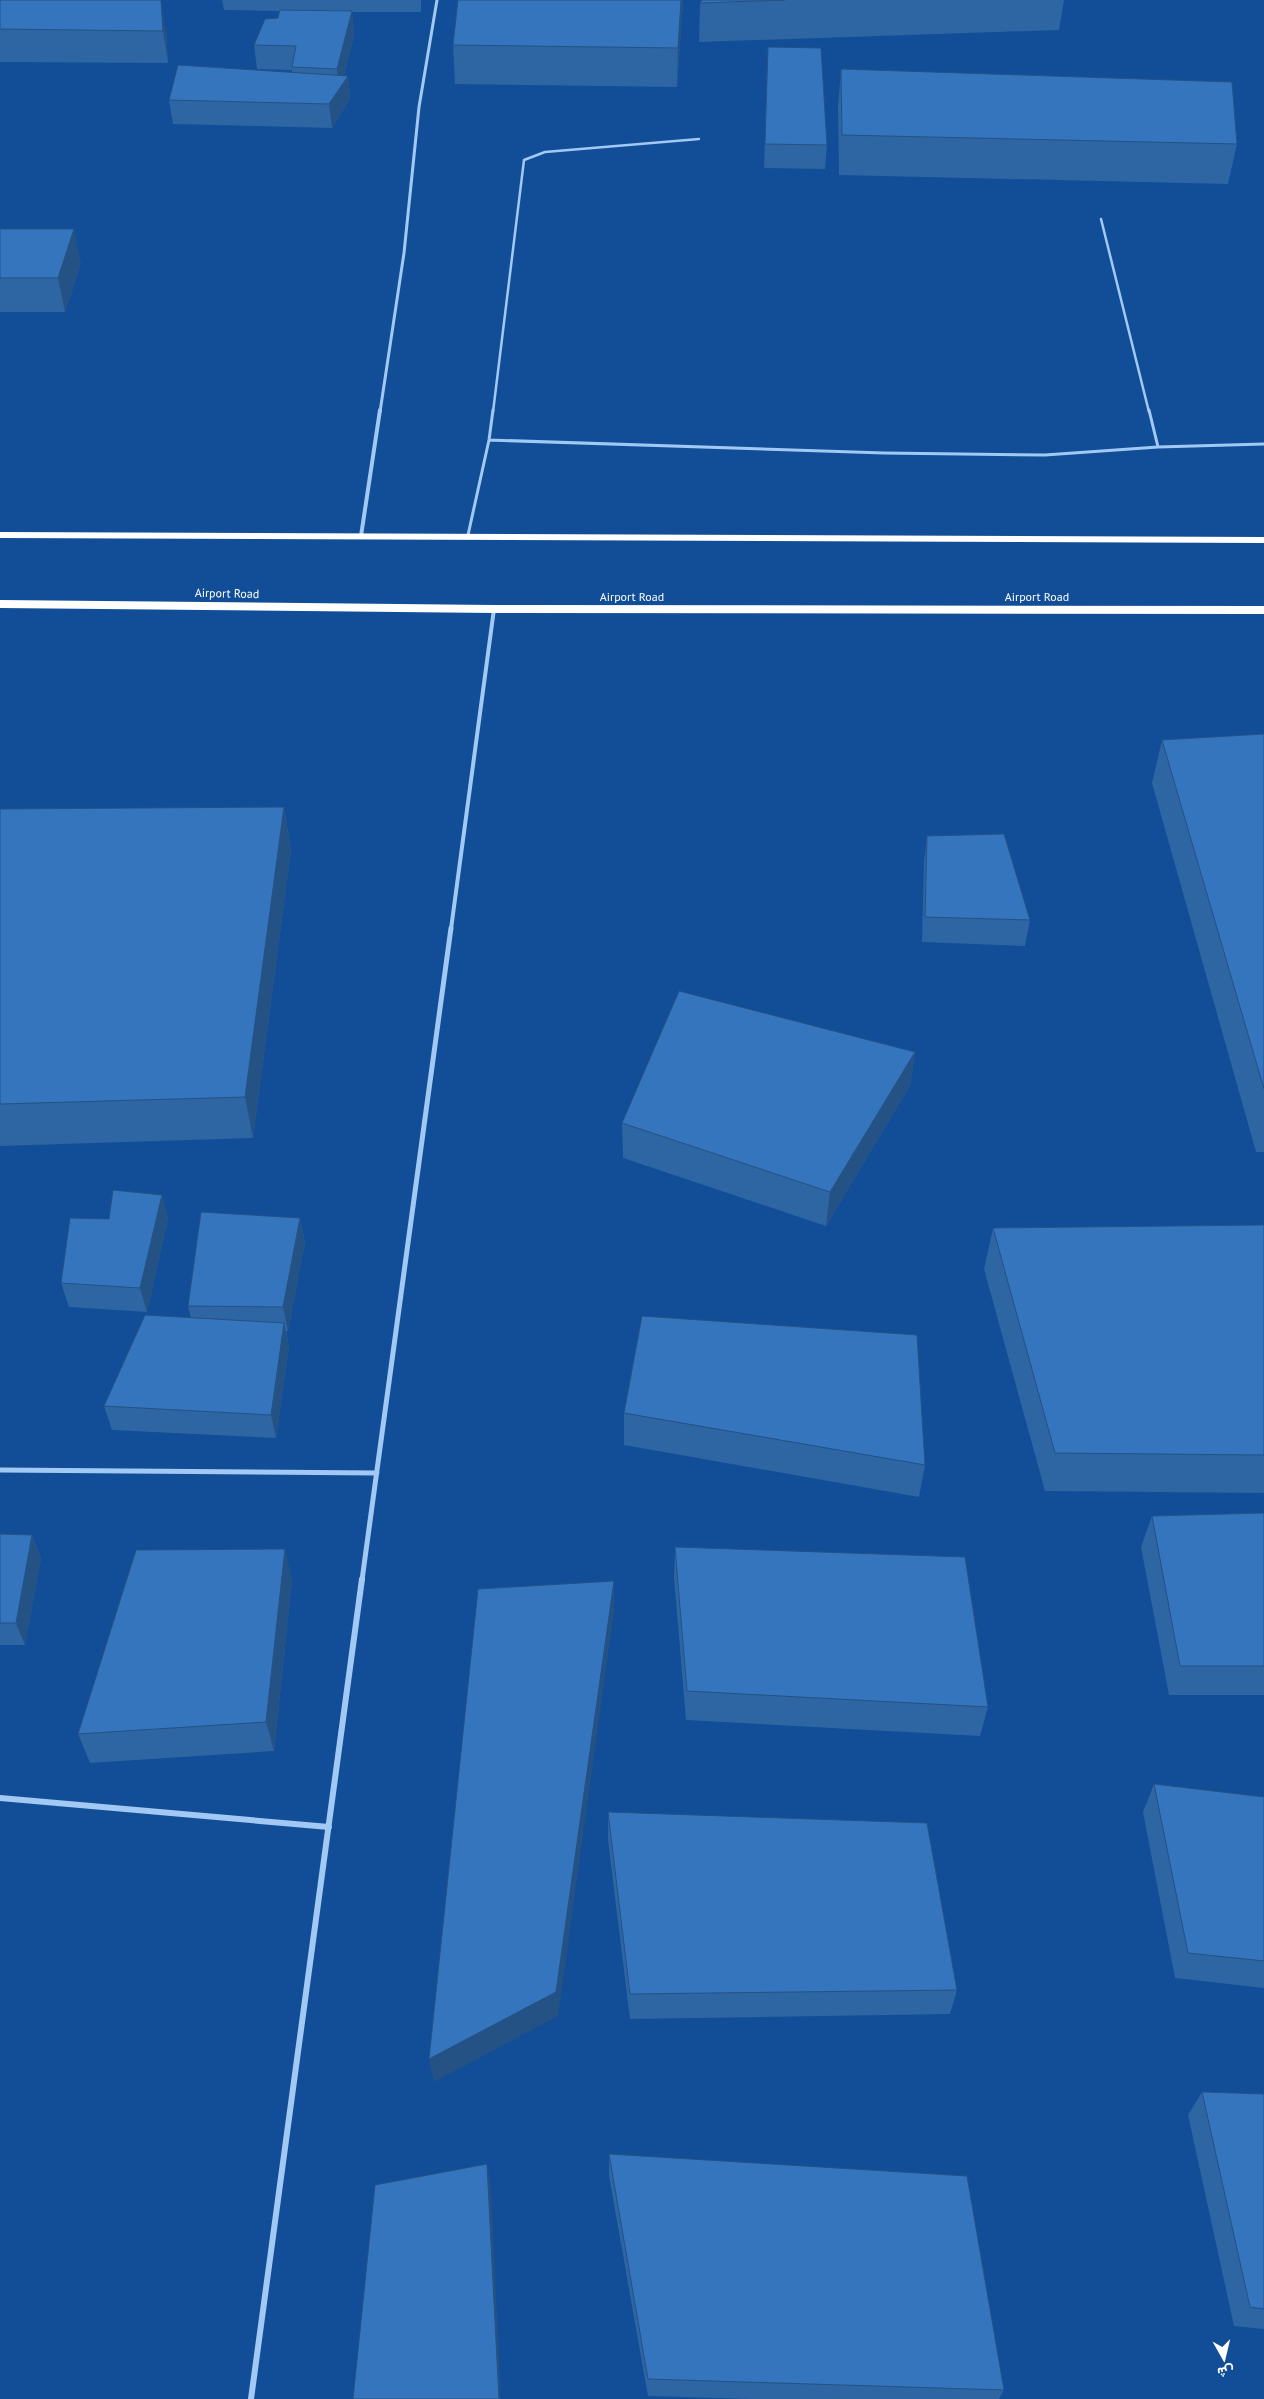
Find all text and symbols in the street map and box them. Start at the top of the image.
street label: Airport Road [195,585,259,601]
street label: Airport Road [600,589,664,604]
street label: Airport Road [1005,589,1069,604]
north arrow [1199,2334,1249,2384]
text: ش [1216,2362,1235,2382]

